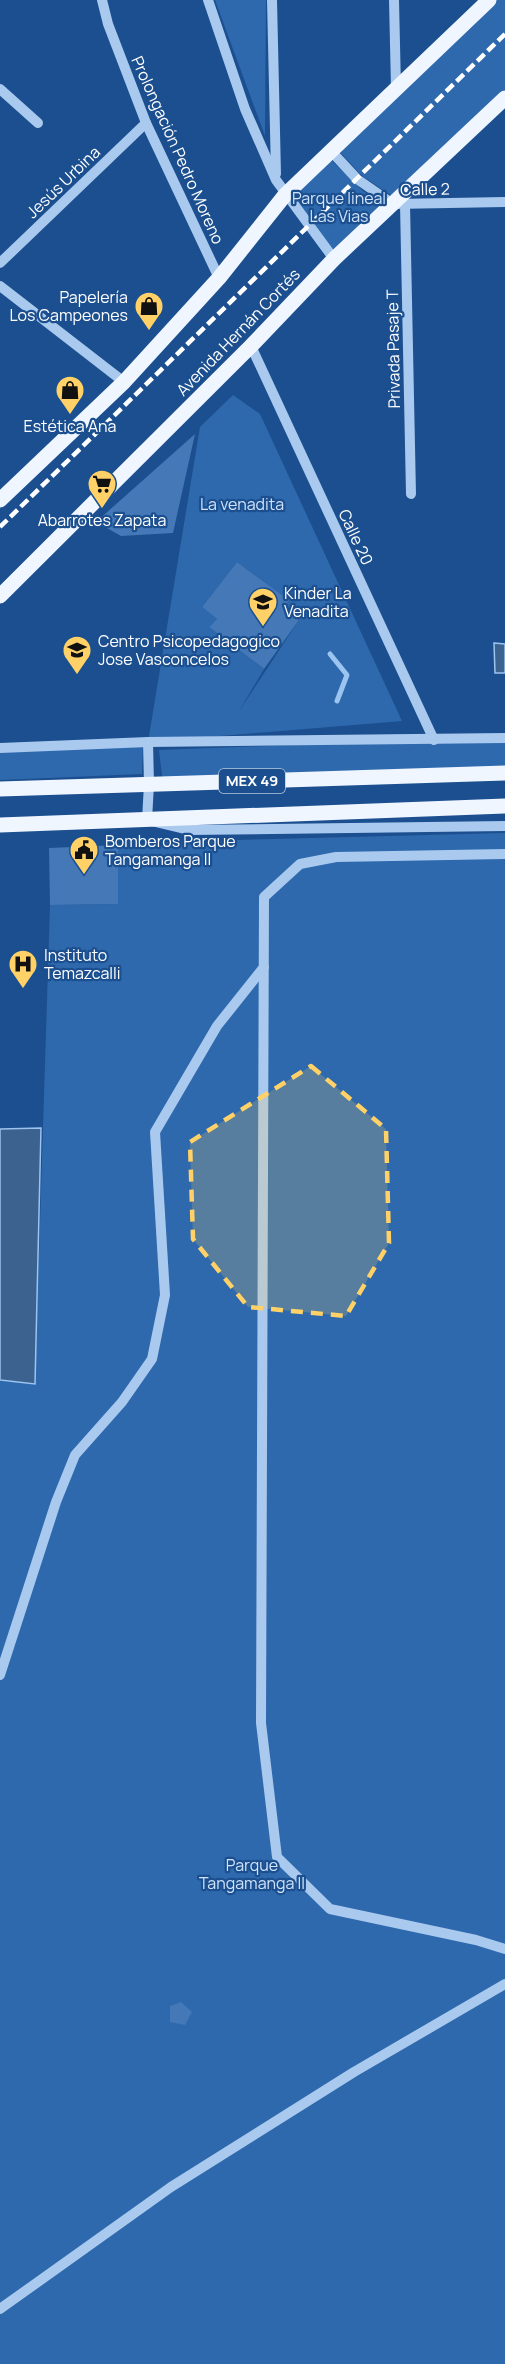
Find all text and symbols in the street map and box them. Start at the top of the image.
street label: Prolongación Pedro Moreno [127,53,229,247]
street label: Jesús Urbina [21,141,105,223]
street label: Calle 2 [400,178,450,200]
park label: Parque lineal Las Vias [292,187,386,227]
street label: Avenida Hernán Cortés [171,263,305,401]
place label: Papelería Los Campeones [9,286,128,326]
street label: Privada Pasaje T [381,289,405,409]
shop icon: Papelería Los Campeones [133,290,165,332]
shop icon: Estética Ana [54,374,86,416]
place label: Estética Ana [24,415,116,437]
supermarket icon: Abarrotes Zapata [86,468,118,510]
park label: La venadita [200,493,284,515]
street label: Calle 20 [334,506,378,568]
place label: Abarrotes Zapata [38,509,166,531]
place label: Kinder La Venadita [284,582,352,622]
school or university icon: Kinder La Venadita [247,586,279,628]
place label: Centro Psicopedagogico Jose Vasconcelos [98,630,280,670]
school or university icon: Centro Psicopedagogico Jose Vasconcelos [61,634,93,676]
road number: MEX 49 [219,769,285,793]
place label: Bomberos Parque Tangamanga II [105,830,236,870]
public building icon: Bomberos Parque Tangamanga II [68,834,100,876]
place label: Instituto Temazcalli [44,944,121,984]
hospital icon: Instituto Temazcalli [7,948,39,990]
park label: Parque Tangamanga II [199,1854,305,1894]

